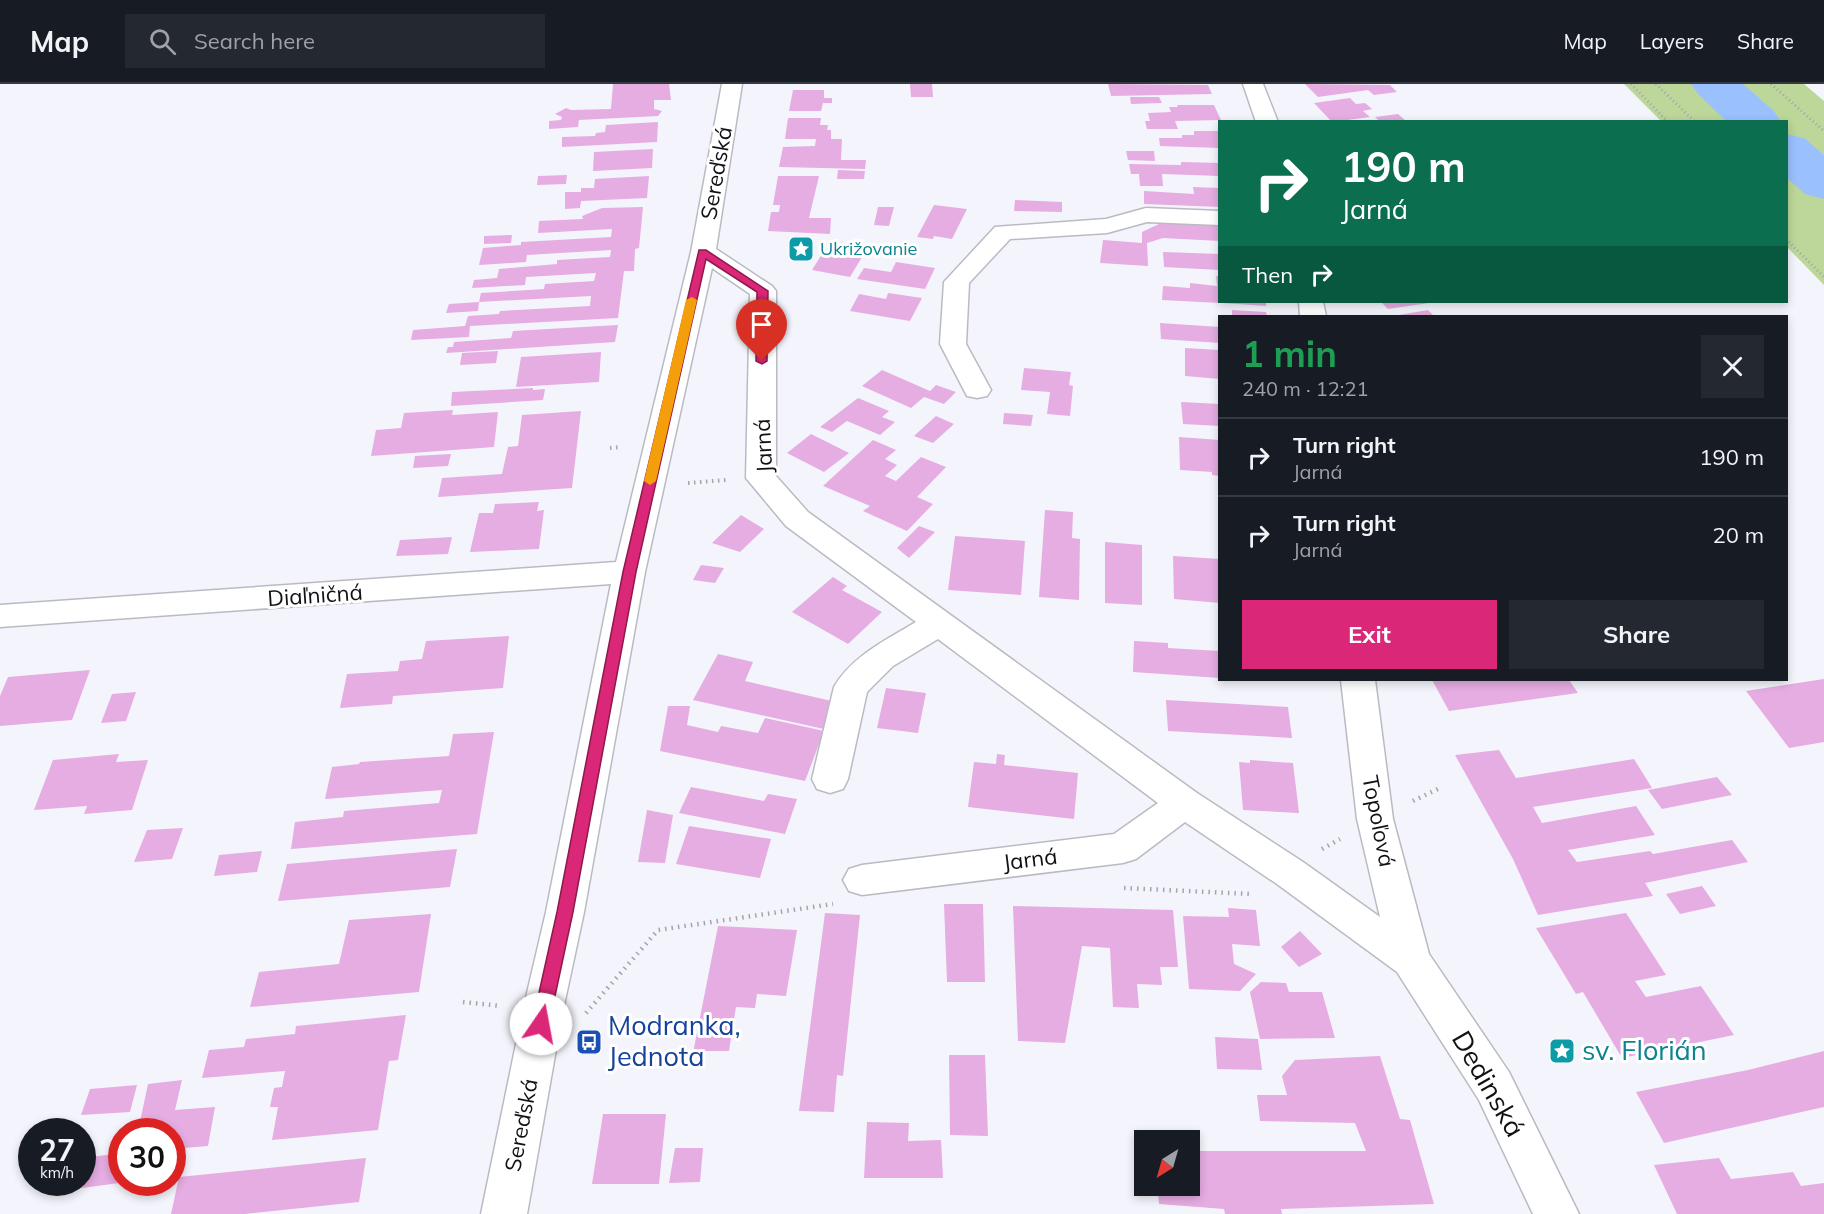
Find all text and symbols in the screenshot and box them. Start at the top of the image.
search box [125,14,545,68]
text: Map [30,24,89,59]
icon: search [146,25,179,58]
text: Search here [194,27,315,55]
text: Map [1564,28,1607,54]
text: Layers [1640,28,1704,54]
text: Share [1737,28,1794,54]
street label: Sereďská [694,124,738,222]
text: 190 m [1341,140,1466,193]
icon: right [1242,144,1320,222]
text: Jarná [1341,192,1408,226]
place icon: Ukrižovanie [786,234,816,264]
place label: Ukrižovanie [820,237,917,260]
icon: right [1305,258,1338,291]
text: Then [1242,261,1293,289]
pin [736,299,787,361]
icon: arrive [745,308,778,341]
text: 1 min [1242,331,1337,376]
button: close [1701,335,1764,398]
text: 240 m · 12:21 [1242,376,1368,401]
street label: Jarná [748,418,778,474]
text: Turn right [1293,431,1396,459]
icon: right [1242,441,1275,474]
text: 190 m [1699,443,1764,471]
text: Jarná [1293,459,1343,484]
text: Turn right [1293,509,1396,537]
icon: right [1242,519,1275,552]
text: 20 m [1713,521,1764,549]
text: Jarná [1293,537,1343,562]
street label: Diaľničná [267,578,363,612]
button: Exit [1242,600,1497,669]
button: Share [1509,600,1764,669]
street label: Topoľová [1356,773,1402,869]
street label: Jarná [1001,842,1059,876]
position arrow [509,992,573,1056]
place label: Modranka, Jednota [608,1008,741,1073]
street label: Dedinská [1445,1024,1533,1143]
bus stop icon: Modranka, Jednota [574,1027,604,1057]
place label: sv. Florián [1582,1033,1707,1067]
place icon: sv. Florián [1547,1036,1577,1066]
street label: Sereďská [498,1076,544,1174]
speed limit sign: 30 [108,1118,186,1196]
north arrow [1134,1130,1200,1196]
map controls [1134,1130,1200,1196]
text: 27 [39,1131,75,1169]
text: km/h [40,1163,74,1182]

